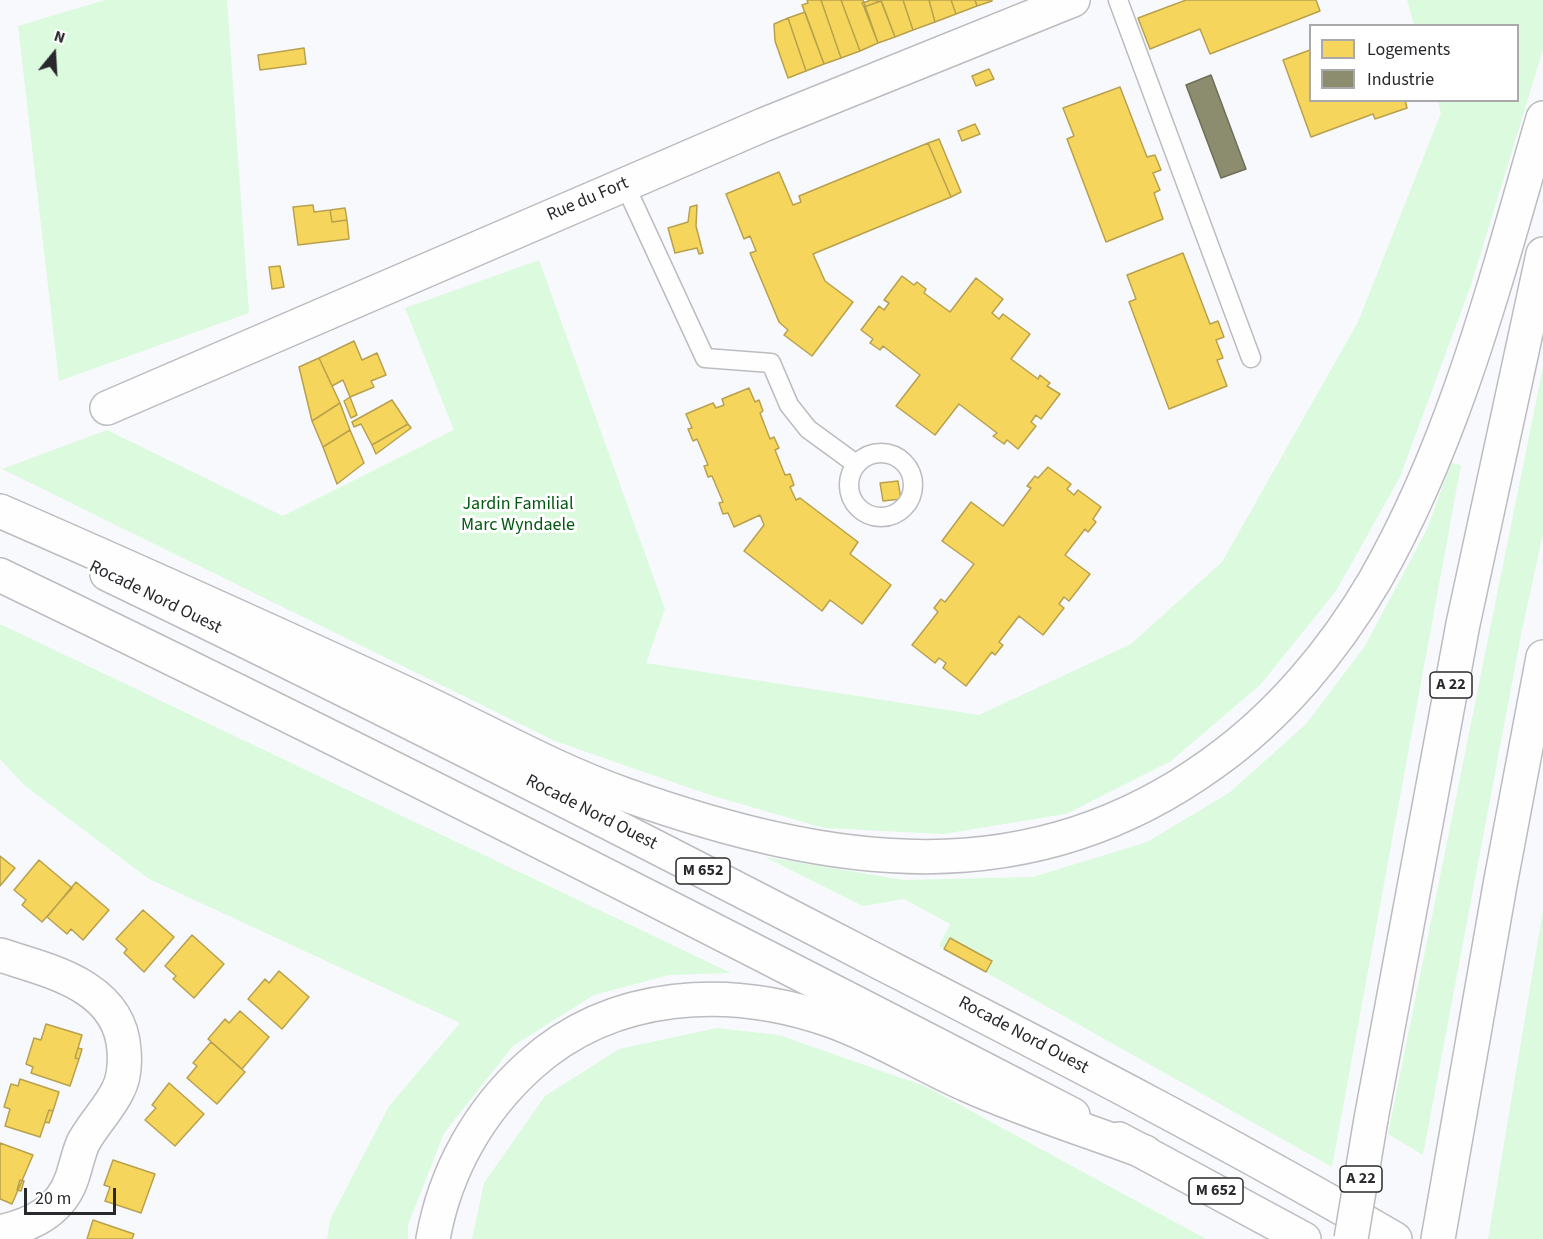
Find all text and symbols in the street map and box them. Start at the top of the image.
north arrow [24,24,84,84]
legend [1309,24,1519,102]
text: N [51,25,68,49]
text: Logements [1367,37,1450,62]
text: Industrie [1367,67,1434,92]
street label: Rue du Fort [544,173,632,227]
park label: Jardin Familial Marc Wyndaele [461,494,575,536]
street label: Rocade Nord Ouest [85,557,225,639]
road number: A 22 [1430,672,1472,698]
street label: Rocade Nord Ouest [522,771,660,855]
road number: M 652 [676,858,730,884]
street label: Rocade Nord Ouest [954,993,1092,1079]
road number: A 22 [1340,1166,1382,1192]
scale bar [27,1176,118,1214]
road number: M 652 [1189,1178,1243,1204]
text: 20 m [35,1186,71,1211]

